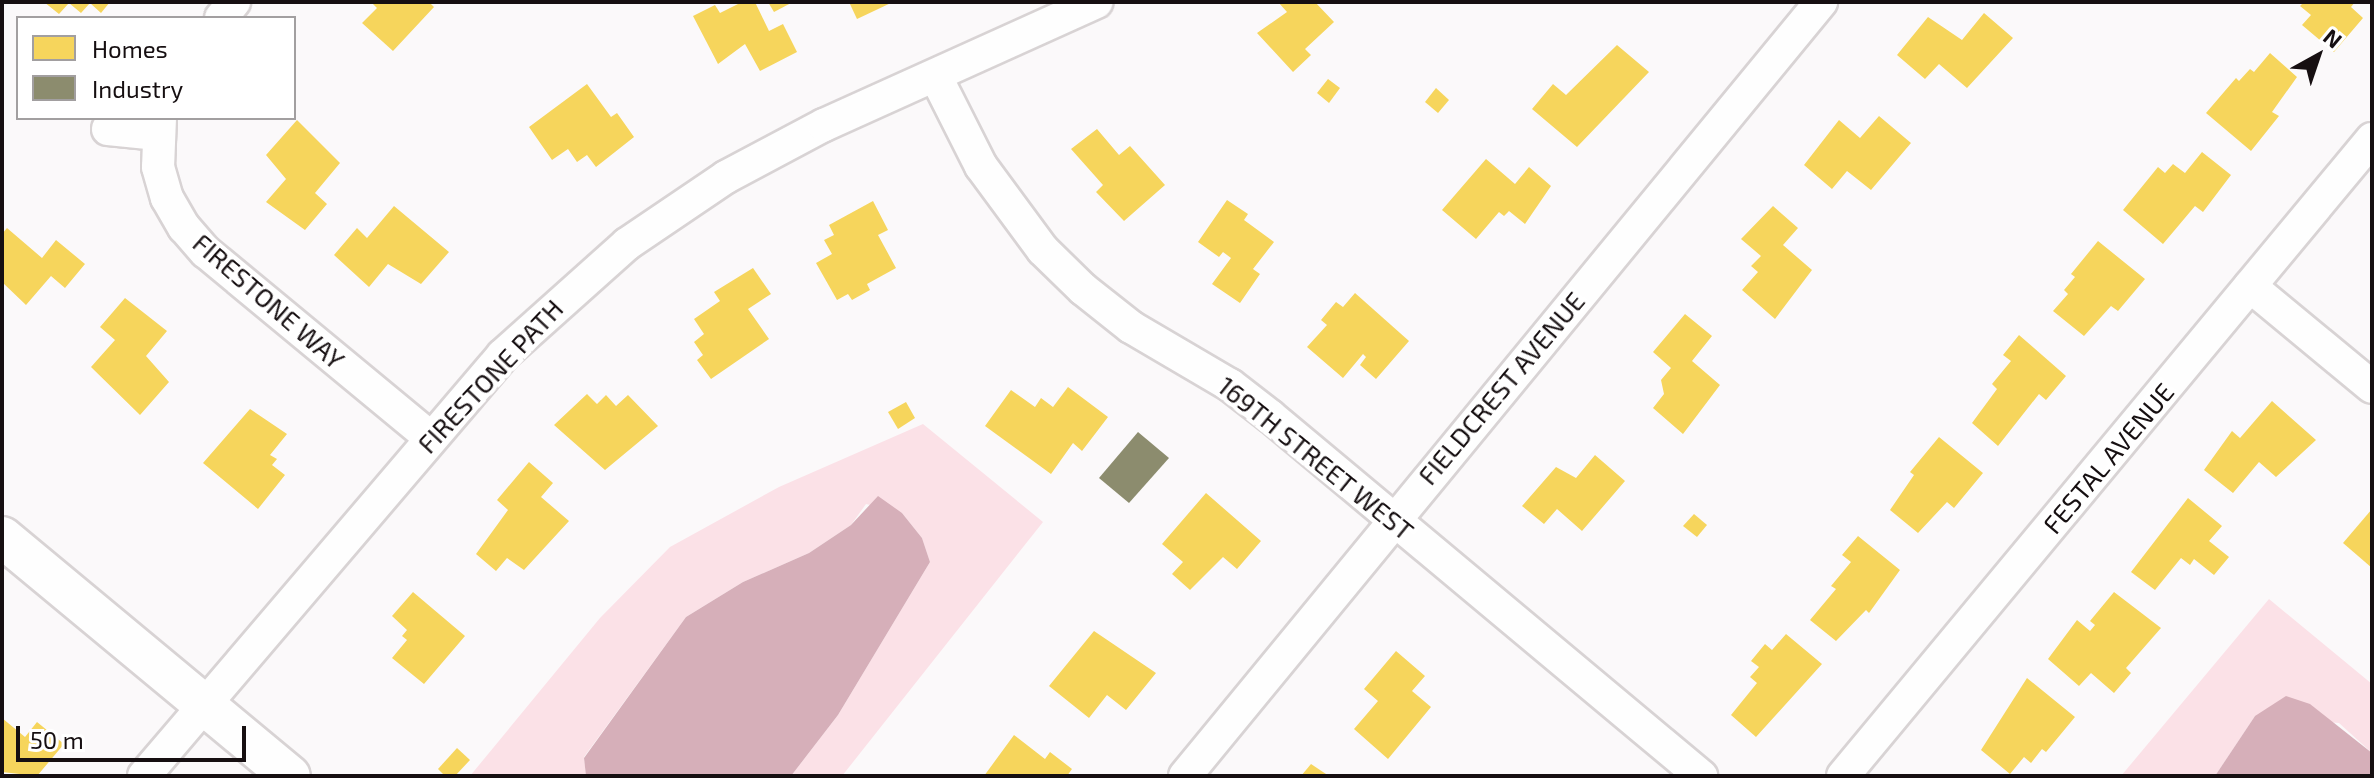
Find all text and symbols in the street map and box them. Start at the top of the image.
legend [16,16,296,120]
north arrow [2278,16,2358,96]
text: N [2319,23,2348,53]
text: Homes [92,34,168,63]
text: Industry [92,74,183,103]
street label: FIRESTONE WAY [187,227,351,375]
street label: FIELDCREST AVENUE [1411,285,1591,491]
street label: FIRESTONE PATH [411,293,569,459]
street label: 169TH STREET WEST [1212,369,1420,547]
street label: FESTAL AVENUE [2036,376,2180,540]
scale bar [20,710,250,760]
text: 50 m [30,725,84,754]

